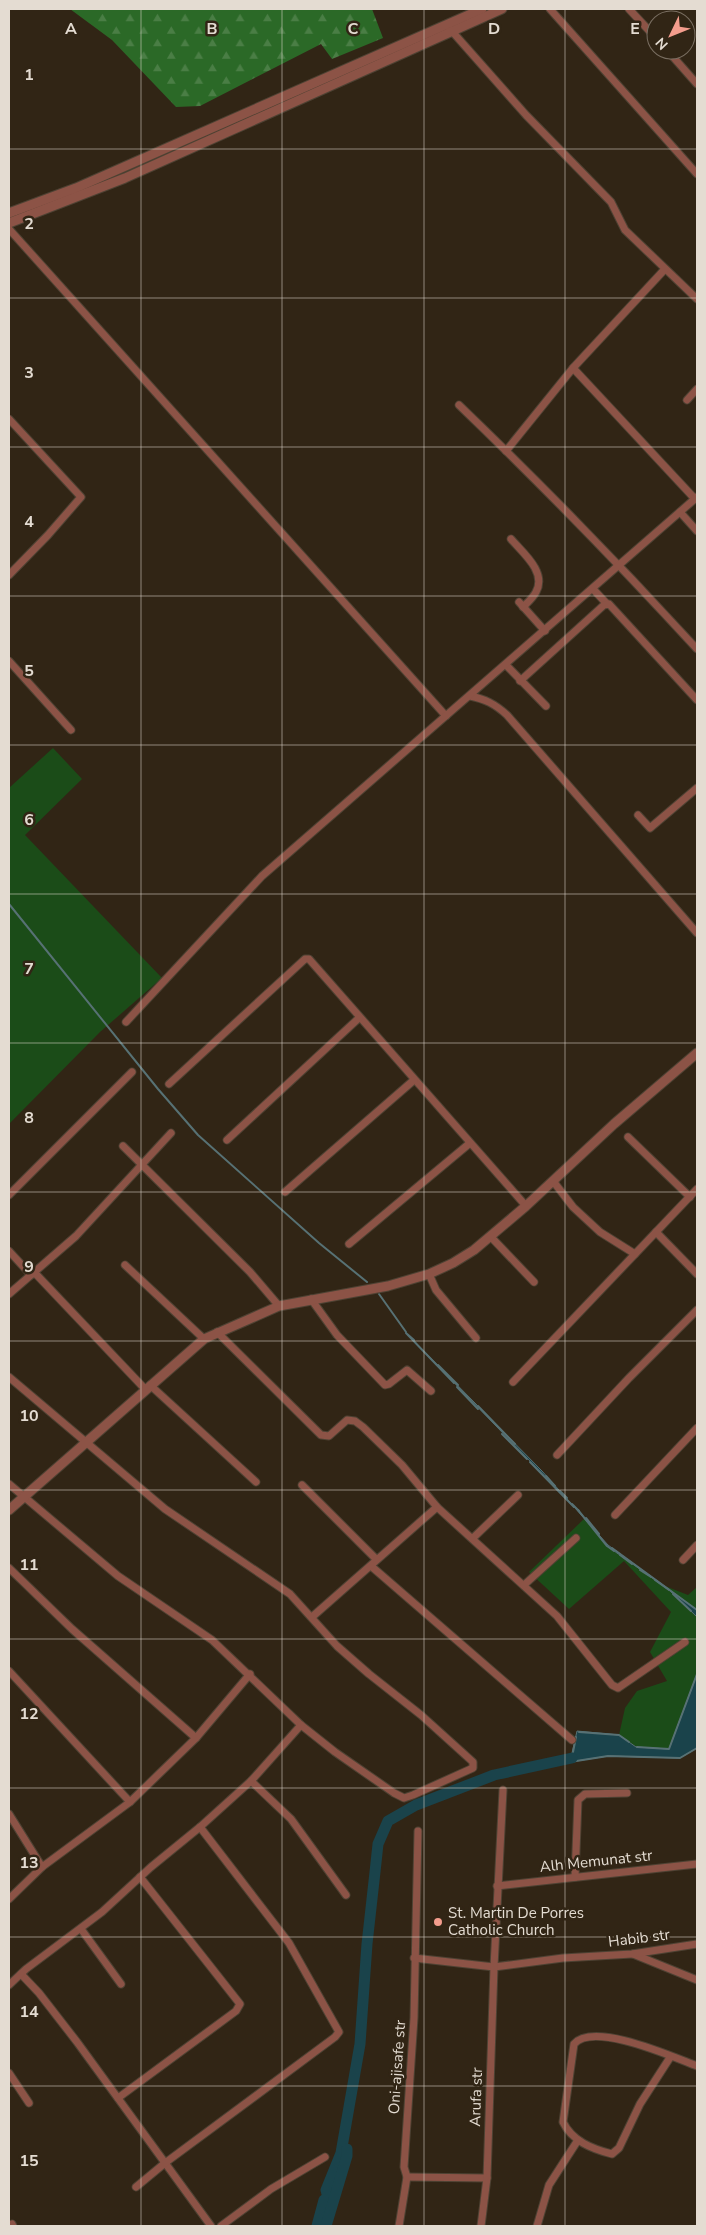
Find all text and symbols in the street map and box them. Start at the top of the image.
north arrow [646,10,696,60]
text: A [65,18,77,40]
text: B [206,18,218,40]
text: C [348,18,359,40]
text: D [488,18,500,40]
text: E [630,18,640,40]
text: N [651,33,672,54]
text: 1 [24,64,34,86]
text: 2 [24,213,34,235]
text: 3 [24,362,34,384]
text: 4 [24,511,34,533]
text: 5 [24,660,34,682]
text: 6 [24,809,34,831]
text: 7 [24,958,34,980]
text: 8 [24,1107,34,1129]
text: 9 [24,1256,34,1278]
text: 10 [19,1405,39,1427]
text: 11 [19,1554,39,1576]
text: 12 [19,1703,39,1725]
street label: Alh Memunat str [539,1845,654,1877]
text: 13 [19,1852,39,1874]
place label: St. Martin De Porres Catholic Church [448,1903,584,1940]
marker: St. Martin De Porres Catholic Church [432,1916,444,1928]
street label: Habib str [607,1924,672,1952]
text: 14 [19,2001,39,2023]
street label: Oni-ajisafe str [384,2019,410,2115]
street label: Arufa str [465,2066,487,2127]
text: 15 [19,2150,39,2172]

